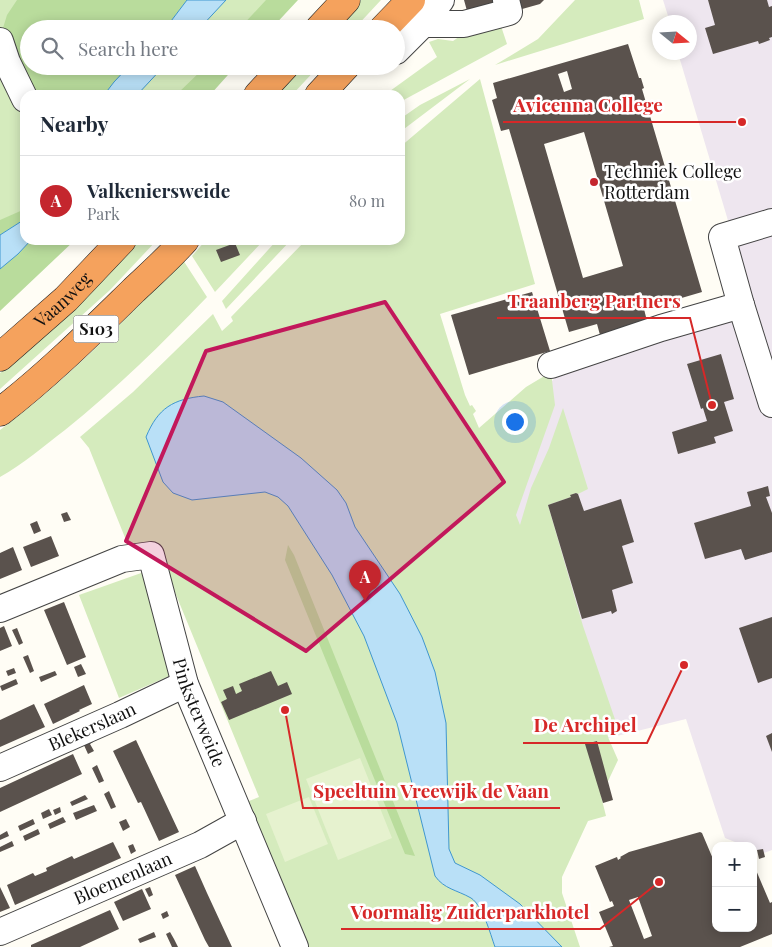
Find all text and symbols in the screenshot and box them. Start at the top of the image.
north arrow [652,15,697,60]
search box [20,20,405,75]
icon: search [38,34,66,62]
text: Search here [78,35,178,61]
callout: Avicenna College [503,88,673,122]
text: Avicenna College [512,91,663,117]
text: Nearby [40,109,109,137]
place label: Techniek College Rotterdam [604,159,742,204]
marker: Techniek College Rotterdam [588,176,600,188]
text: Valkeniersweide [87,177,230,203]
text: A [51,190,61,211]
text: 80 m [349,190,385,211]
text: Park [87,203,120,224]
street label: Vaanweg [28,266,97,333]
callout: Traanberg Partners [497,284,690,318]
text: Traanberg Partners [507,287,681,313]
road number: S103 [74,316,118,342]
your location [502,409,528,435]
pin: A [349,560,381,601]
street label: Pinksterweide [168,655,231,771]
street label: Blekerslaan [44,696,140,756]
callout: De Archipel [523,709,647,743]
text: De Archipel [533,711,637,737]
callout: Speeltuin Vreewijk de Vaan [303,774,560,808]
text: Speeltuin Vreewijk de Vaan [313,777,549,803]
map controls [712,842,757,932]
button: + [712,842,757,887]
street label: Bloemenlaan [70,846,176,910]
button: − [712,887,757,932]
callout: Voormalig Zuiderparkhotel [341,895,600,929]
text: Voormalig Zuiderparkhotel [350,898,589,924]

